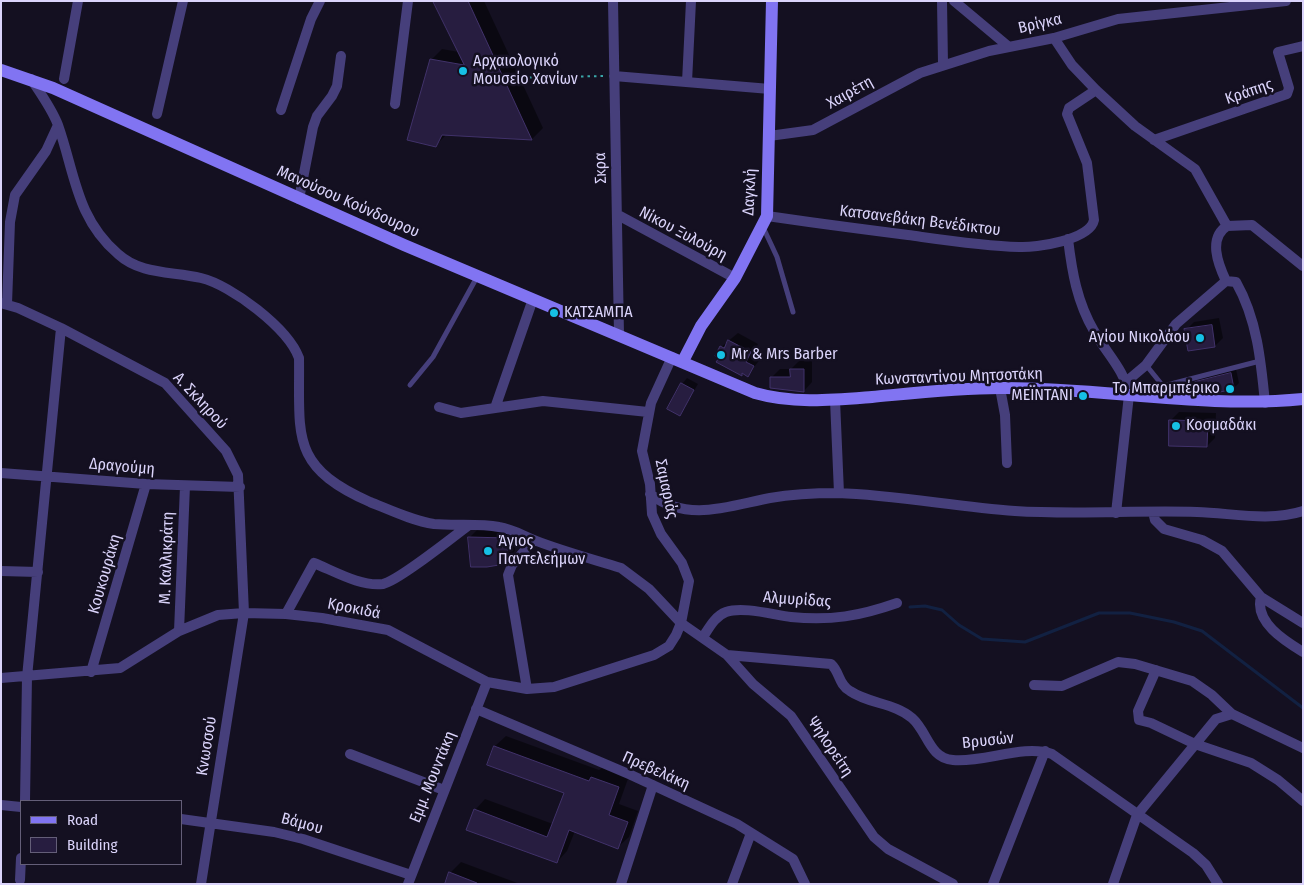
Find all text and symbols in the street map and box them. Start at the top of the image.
street label: Βρίγκα [1016,10,1064,38]
place label: Αρχαιολογικό Μουσείο Χανίων [473,52,578,90]
marker: Αρχαιολογικό Μουσείο Χανίων [457,65,469,77]
street label: Χαιρέτη [823,72,877,114]
street label: Κράπης [1223,75,1275,109]
street label: Σκρα [591,152,611,184]
street label: Μανούσου Κούνδουρου [274,162,422,242]
street label: Δαγκλή [739,168,761,216]
street label: Κατσανεβάκη Βενέδικτου [838,202,1002,240]
street label: Νίκου Ξυλούρη [636,203,730,265]
place label: ΚΑΤΣΑΜΠΑ [564,303,633,323]
marker: ΚΑΤΣΑΜΠΑ [548,307,560,319]
place label: Αγίου Νικολάου [1089,328,1190,348]
marker: Αγίου Νικολάου [1194,332,1206,344]
place label: Mr & Mrs Barber [731,345,838,365]
marker: Mr & Mrs Barber [715,349,727,361]
street label: Κωνσταντίνου Μητσοτάκη [875,364,1043,390]
street label: Α. Σκληρού [169,369,231,433]
place label: Το Μπαρμπέρικο [1113,379,1220,399]
marker: Το Μπαρμπέρικο [1224,383,1236,395]
place label: ΜΕΪΝΤΑΝΙ [1011,386,1073,406]
marker: ΜΕΪΝΤΑΝΙ [1077,390,1089,402]
place label: Κοσμαδάκι [1186,416,1257,436]
marker: Κοσμαδάκι [1170,420,1182,432]
street label: Δραγούμη [88,455,156,479]
street label: Σαμαριάς [650,458,682,520]
street label: Μ. Καλλικράτη [156,511,178,605]
street label: Κουκουράκη [84,532,126,616]
place label: Άγιος Παντελεήμων [498,532,585,570]
marker: Άγιος Παντελεήμων [482,545,494,557]
street label: Αλμυρίδας [762,588,832,612]
street label: Κροκιδά [326,594,382,624]
street label: Ψηλορείτη [803,713,857,781]
street label: Κνωσσού [193,715,221,777]
street label: Εμμ. Μουντάκη [406,728,460,826]
street label: Βρυσών [961,729,1015,753]
street label: Πρεβελάκη [619,748,693,794]
legend [20,800,182,865]
street label: Βάμου [279,809,325,839]
text: Road [67,811,98,829]
text: Building [67,836,118,854]

